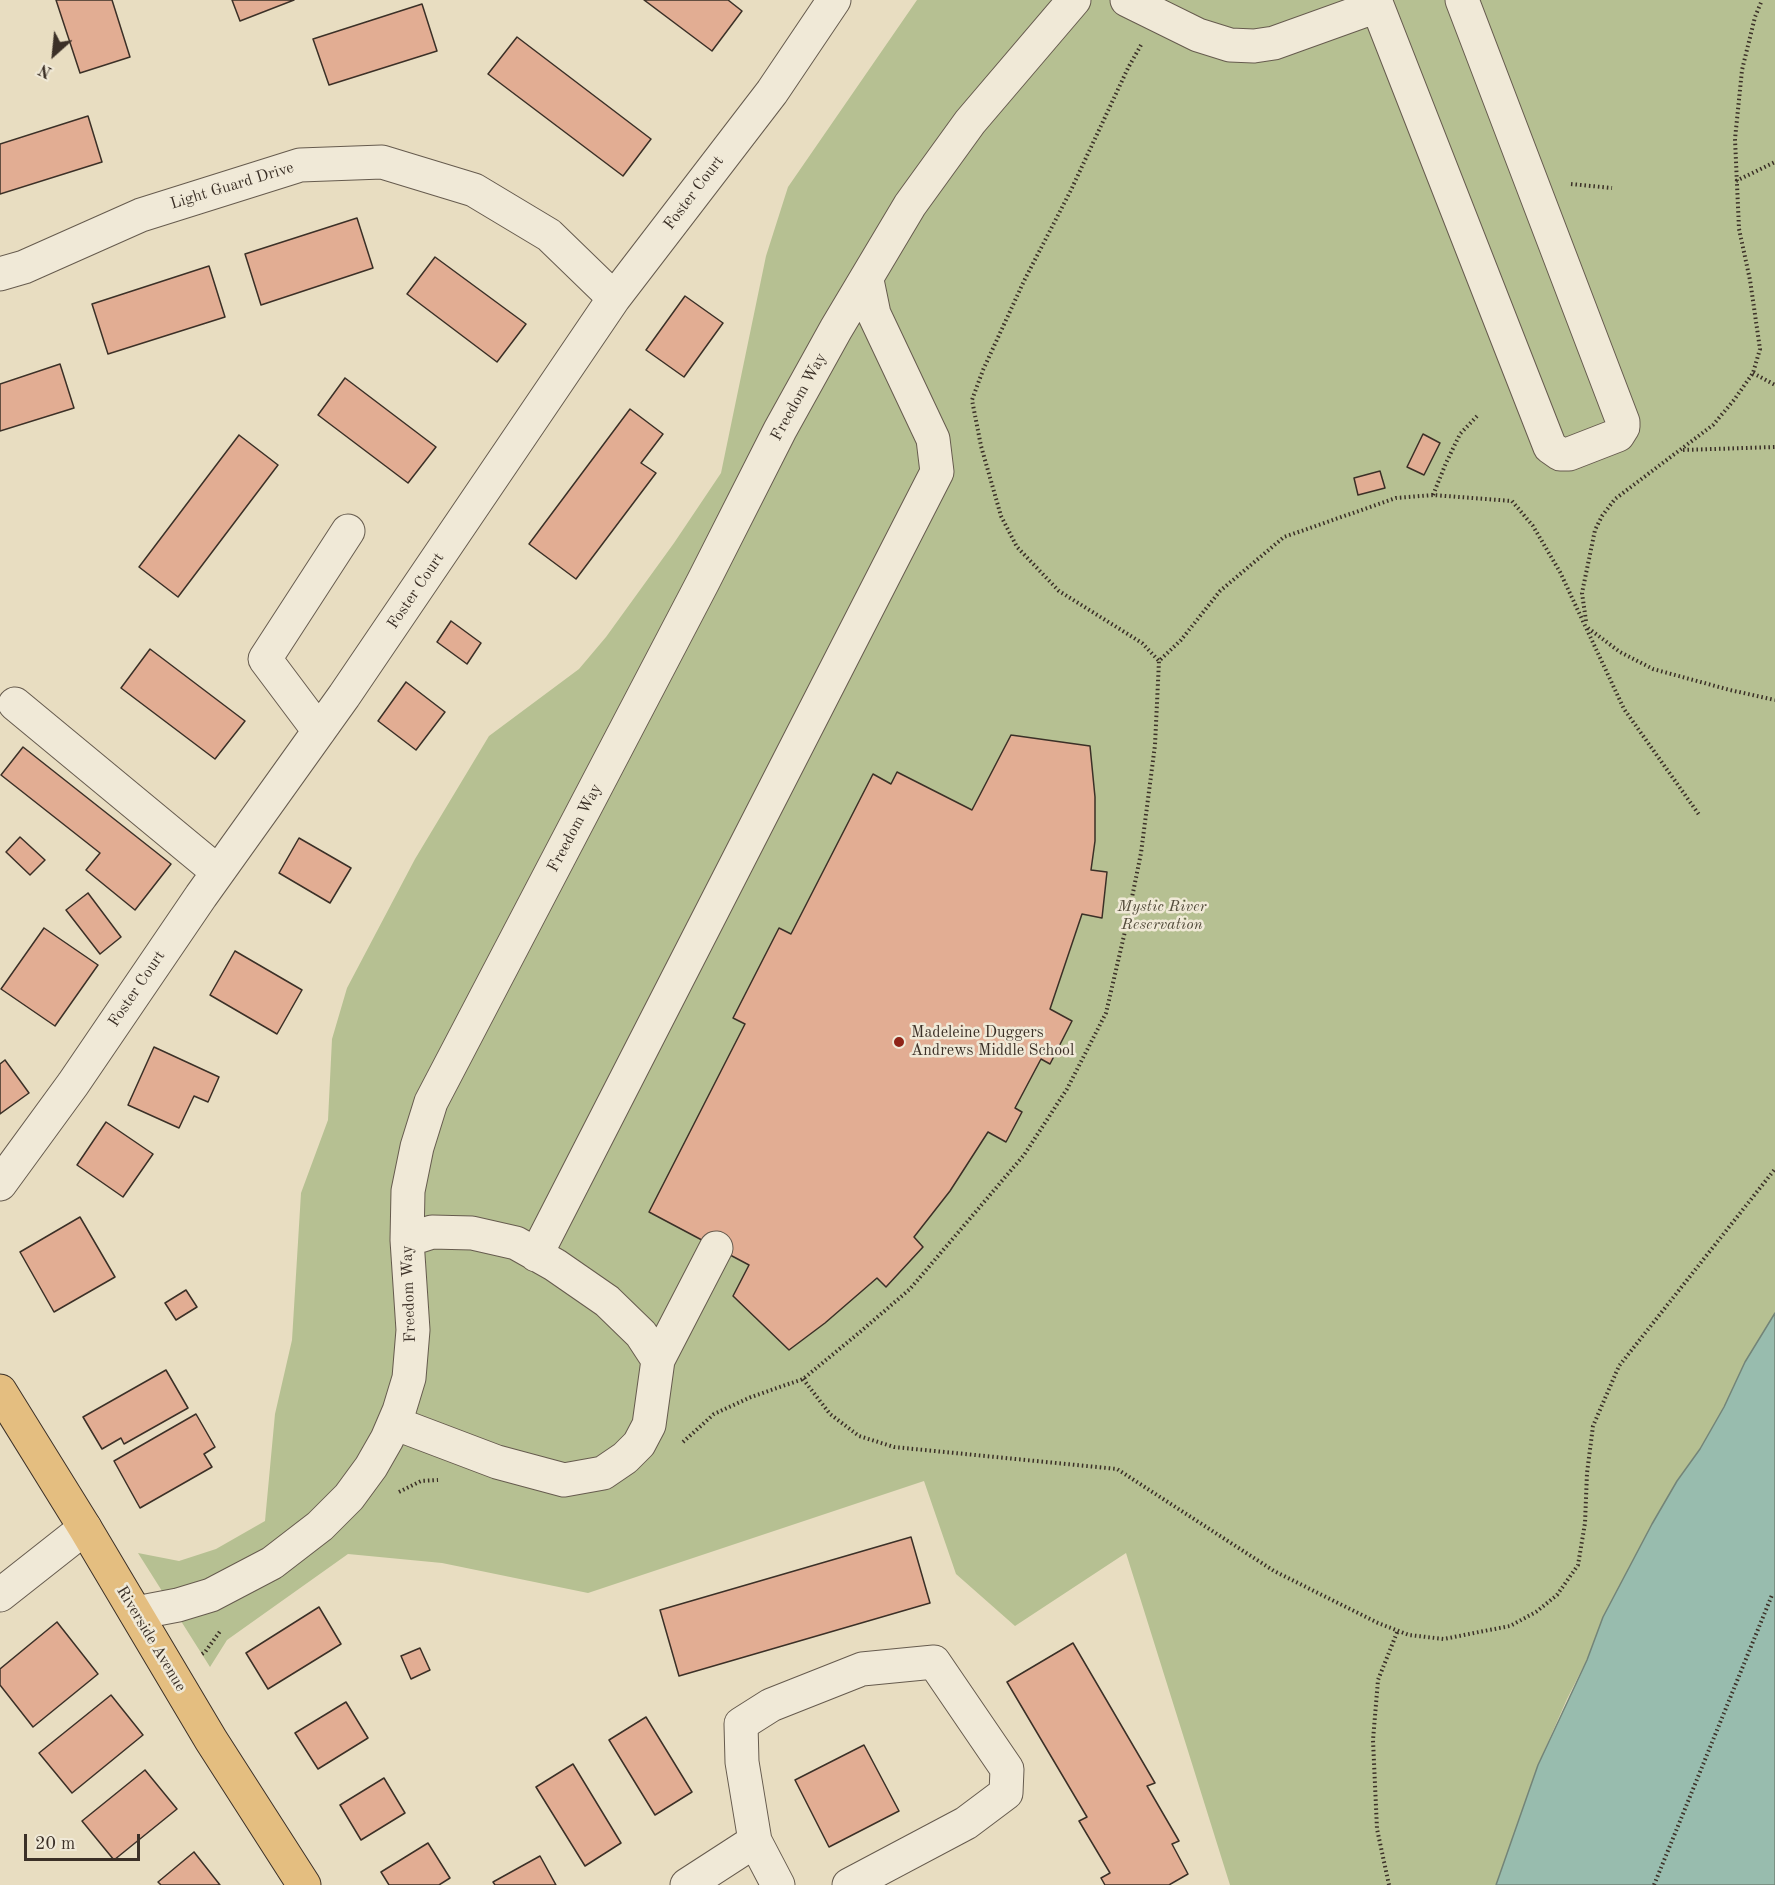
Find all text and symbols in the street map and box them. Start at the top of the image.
north arrow [24,24,84,84]
text: N [37,60,55,80]
street label: Foster Court [660,152,728,234]
street label: Light Guard Drive [168,158,296,214]
street label: Freedom Way [767,350,831,444]
street label: Foster Court [383,549,449,633]
street label: Freedom Way [544,780,606,876]
park label: Mystic River Reservation [1118,897,1206,935]
street label: Foster Court [104,947,170,1031]
place label: Madeleine Duggers Andrews Middle School [911,1023,1074,1061]
marker: Madeleine Duggers Andrews Middle School [892,1035,906,1049]
street label: Freedom Way [398,1245,420,1343]
street label: Riverside Avenue [112,1583,190,1695]
scale bar [27,1822,142,1860]
text: 20 m [35,1835,75,1853]

